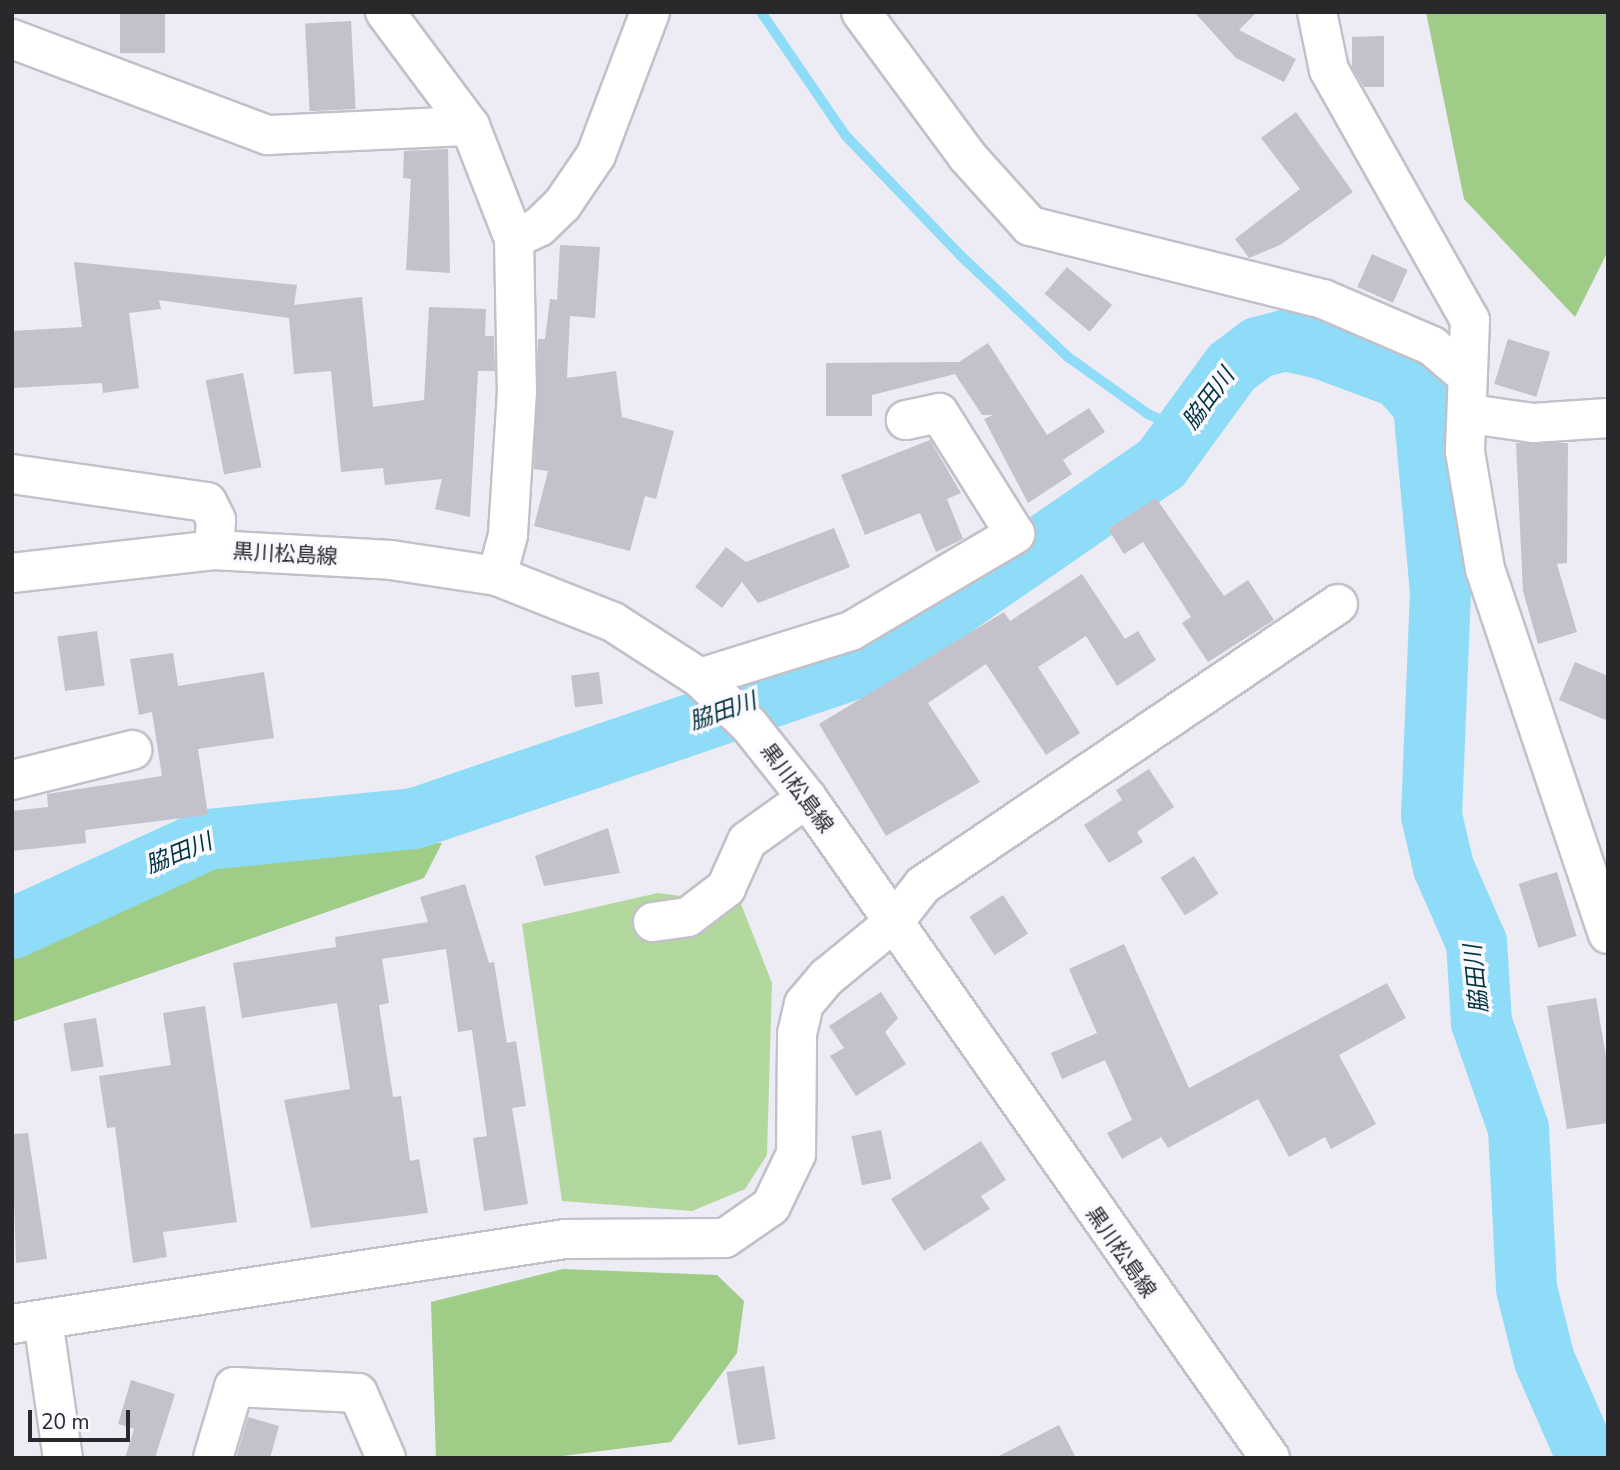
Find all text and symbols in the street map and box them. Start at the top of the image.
water label: 脇田川 [1177,363,1241,435]
street label: 黒川松島線 [232,539,338,569]
water label: 脇田川 [686,688,760,736]
street label: 黒川松島線 [755,738,839,838]
water label: 脇田川 [142,828,216,880]
water label: 脇田川 [1460,943,1494,1015]
street label: 黒川松島線 [1081,1202,1161,1302]
scale bar [32,1396,133,1440]
text: 20 m [41,1408,90,1436]

